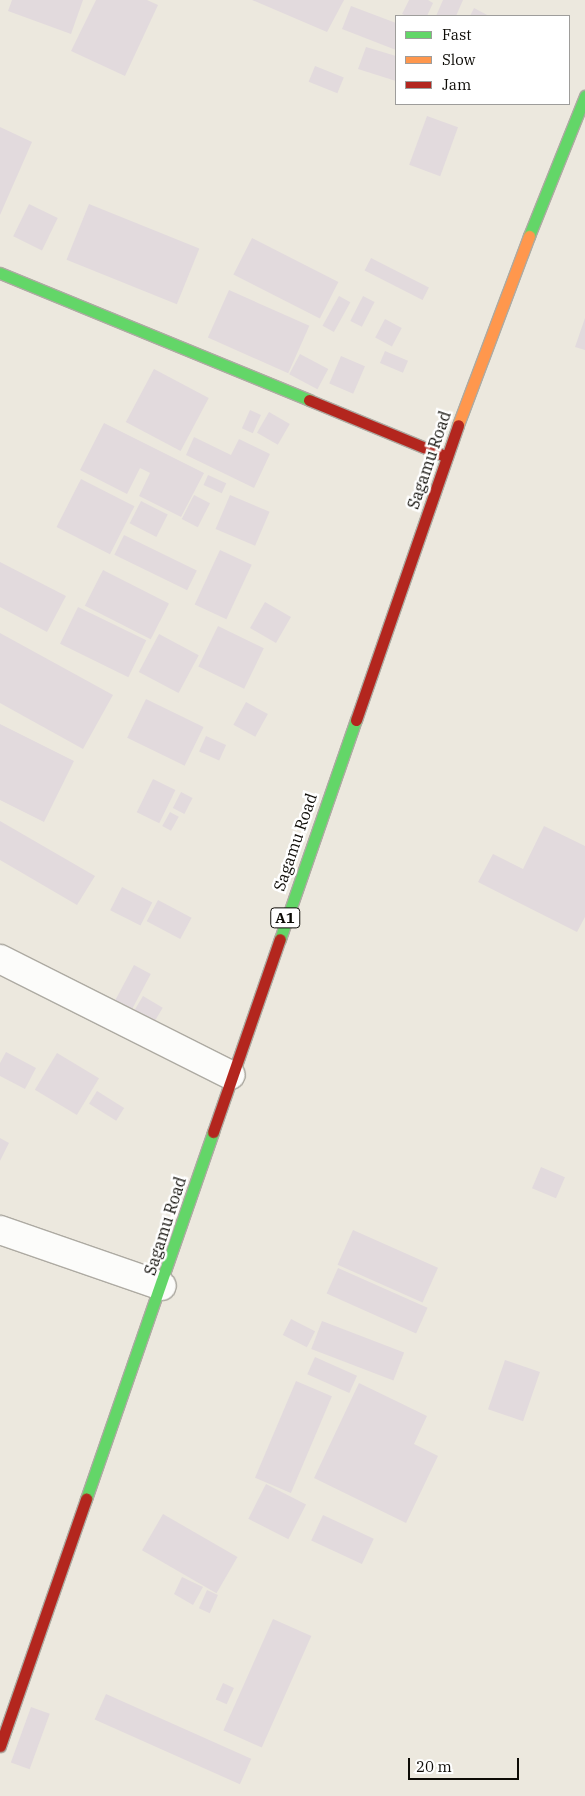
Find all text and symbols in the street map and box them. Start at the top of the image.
legend [395,15,570,105]
text: Fast [442,25,472,44]
text: Slow [442,50,475,69]
text: Jam [442,75,471,94]
street label: Sagamu Road [403,408,455,512]
street label: Sagamu Road [269,790,321,894]
road number: A1 [270,906,300,930]
street label: Sagamu Road [140,1174,190,1278]
scale bar [410,1748,521,1780]
text: 20 m [416,1757,452,1776]

